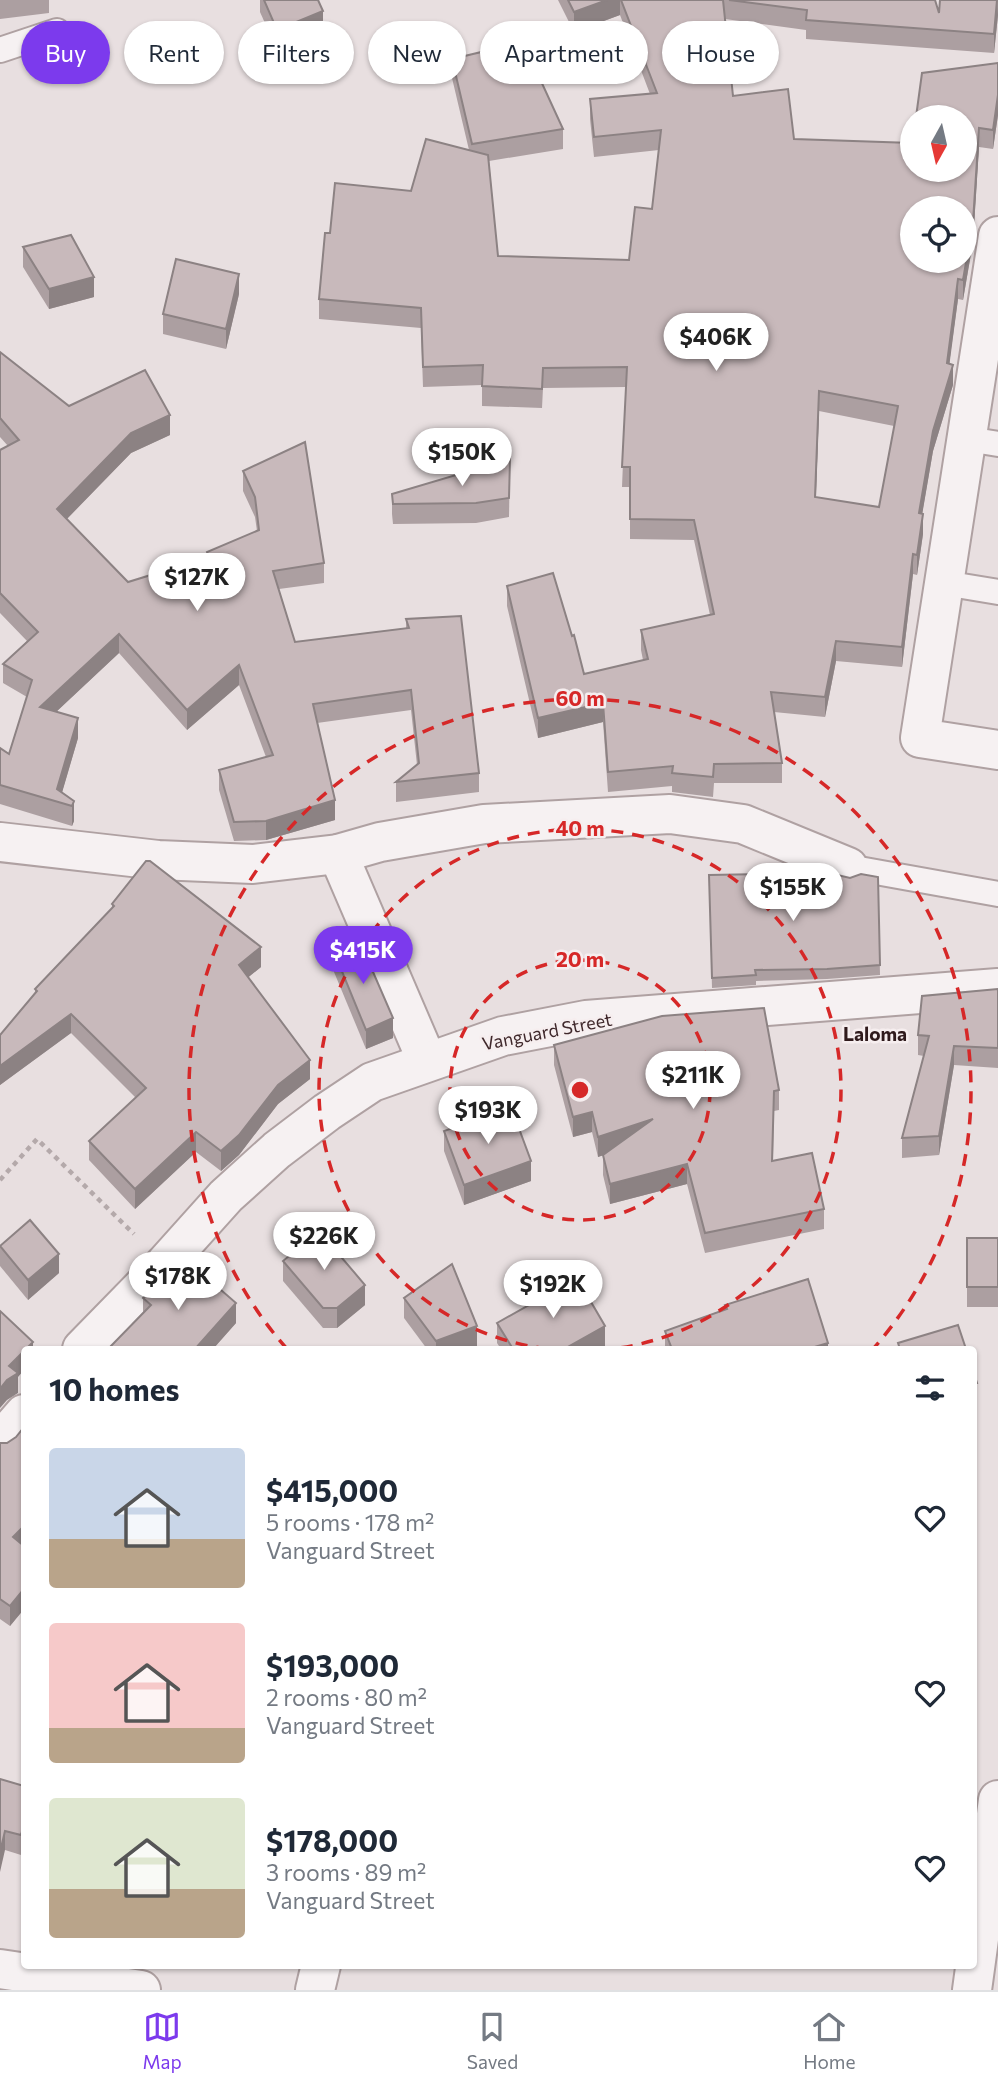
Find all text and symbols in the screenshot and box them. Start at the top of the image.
chip: Buy [21,21,110,84]
chip: Rent [124,21,224,84]
chip: Filters [238,21,354,84]
chip: New [368,21,466,84]
chip: Apartment [480,21,648,84]
chip: House [662,21,779,84]
north arrow [900,105,976,182]
map controls [900,105,977,273]
button: locate [900,196,977,273]
pin: $406K [667,314,765,373]
text: $406K [680,322,752,350]
pin: $150K [413,428,511,488]
text: $150K [428,437,496,465]
pin: $127K [148,554,246,613]
text: $127K [164,562,230,590]
text: 60 m [555,685,605,710]
text: 40 m [555,815,605,840]
pin: $155K [744,864,842,923]
text: $155K [760,872,826,900]
pin: $415K [314,926,412,986]
text: $415K [330,935,396,963]
text: 20 m [556,946,604,971]
street label: Vanguard Street [480,1008,614,1054]
district label: Laloma [843,1022,907,1045]
pin: $211K [644,1052,742,1111]
text: $211K [661,1060,725,1088]
centre of rings [568,1078,592,1102]
pin: $193K [439,1086,537,1146]
text: $193K [454,1095,522,1123]
pin: $226K [275,1212,373,1272]
text: $226K [289,1221,359,1249]
pin: $178K [129,1252,227,1312]
pin: $192K [504,1260,602,1320]
text: $178K [145,1261,211,1289]
text: $192K [520,1269,586,1297]
icon: filters [911,1369,949,1407]
text: 10 homes [49,1370,179,1407]
text: $415,000 [266,1471,398,1508]
icon: home [105,1476,189,1560]
icon: heart [911,1499,949,1537]
text: 5 rooms · 178 m² [266,1508,434,1536]
text: Vanguard Street [266,1536,435,1564]
text: $193,000 [266,1646,399,1683]
icon: home [105,1651,189,1735]
icon: heart [911,1674,949,1712]
text: 2 rooms · 80 m² [266,1683,427,1711]
text: Vanguard Street [266,1711,435,1739]
text: $178,000 [266,1821,398,1858]
icon: home [105,1826,189,1910]
icon: heart [911,1849,949,1887]
text: 3 rooms · 89 m² [266,1858,426,1886]
text: Vanguard Street [266,1886,435,1914]
tab: Map [143,2008,182,2073]
tab: Saved [467,2008,518,2073]
tab: Home [803,2008,855,2073]

